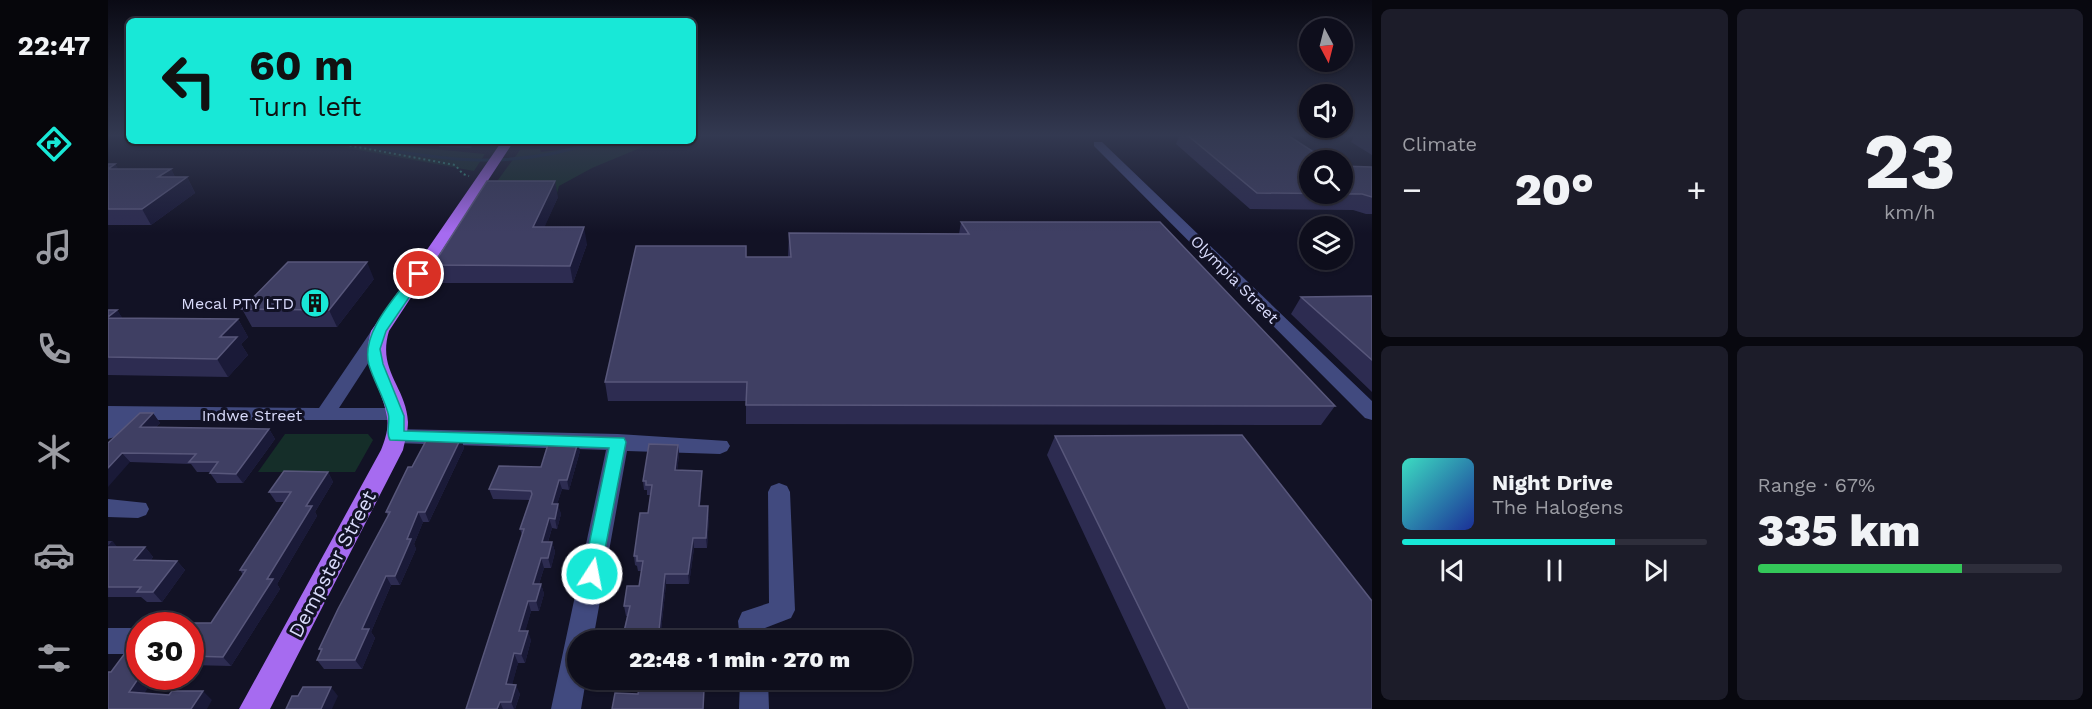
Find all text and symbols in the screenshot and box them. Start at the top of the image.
north arrow [1299,18,1353,72]
map controls [1299,18,1353,270]
text: 22:47 [18,30,90,62]
text: 60 m [249,41,353,90]
icon: left [150,42,228,120]
button: sound [1299,84,1353,138]
text: Turn left [249,91,361,123]
text: 23 [1863,115,1956,207]
icon: directions [33,123,75,165]
text: Climate [1402,132,1477,156]
button: search [1299,150,1353,204]
text: 20° [1515,163,1594,216]
text: − [1402,170,1422,209]
text: + [1687,170,1706,209]
text: km/h [1884,200,1936,224]
button: layers [1299,216,1353,270]
icon: music [33,226,75,268]
street label: Olympia Street [1187,231,1283,327]
pin [393,248,444,299]
icon: arrive [402,257,435,290]
building icon: Mecal PTY LTD [299,287,331,319]
place label: Mecal PTY LTD [181,294,294,313]
icon: phone [33,328,75,370]
street label: Indwe Street [202,406,303,425]
icon: climate [33,431,75,473]
text: Night Drive [1492,470,1613,495]
text: Range · 67% [1758,473,1875,497]
street label: Dempster Street [283,486,381,641]
text: The Halogens [1492,495,1624,519]
text: 335 km [1758,504,1921,557]
icon: car [33,534,75,576]
position arrow [560,542,624,606]
icon: previous [1436,554,1469,587]
icon: pause [1538,554,1571,587]
icon: next [1639,554,1672,587]
speed limit sign: 30 [126,612,204,690]
icon: filters [33,637,75,679]
text: 22:48 · 1 min · 270 m [629,647,850,672]

